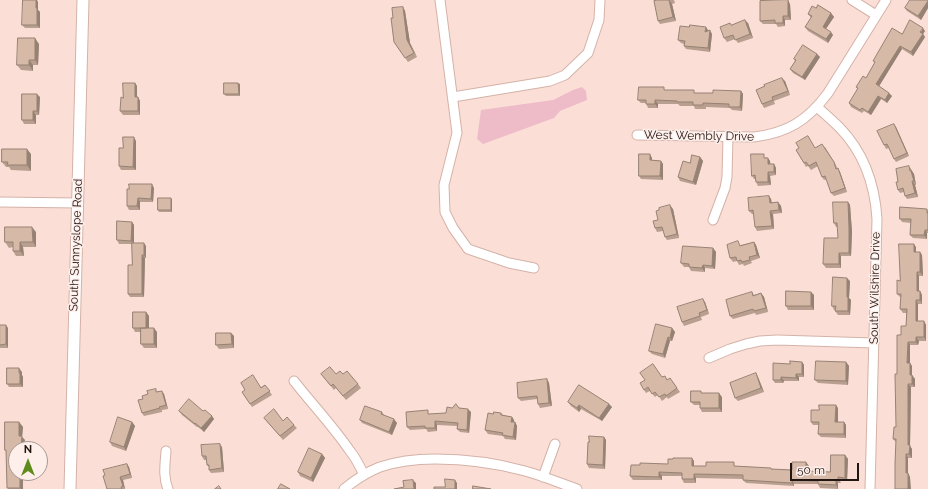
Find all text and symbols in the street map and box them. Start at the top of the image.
street label: West Wembly Drive [644,128,754,144]
street label: South Sunnyslope Road [66,178,86,312]
street label: South Wilshire Drive [867,232,883,344]
north arrow [8,441,48,481]
text: N [24,443,32,456]
scale bar [792,455,861,481]
text: 50 m [797,463,825,477]

